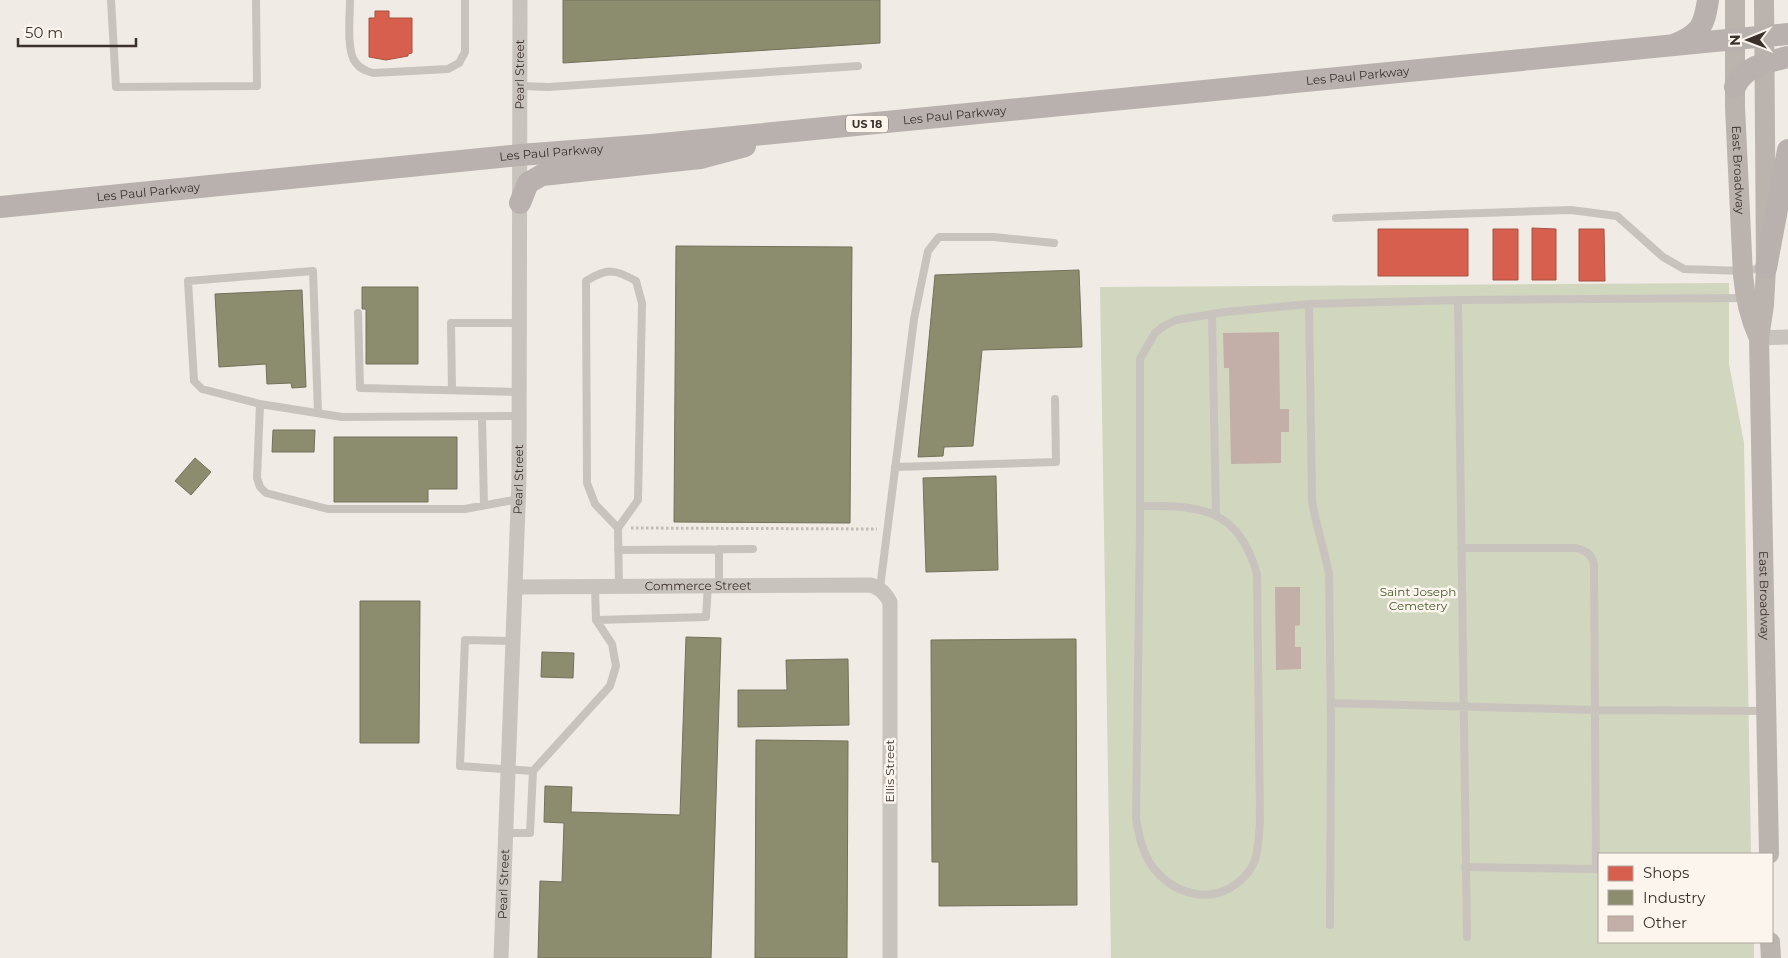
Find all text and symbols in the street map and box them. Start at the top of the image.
scale bar [18,15,135,47]
north arrow [1723,15,1773,65]
text: 50 m [25,23,63,42]
text: N [1726,34,1744,46]
street label: Pearl Street [512,39,527,109]
street label: Les Paul Parkway [1305,63,1411,88]
street label: Les Paul Parkway [902,102,1008,127]
road number: US 18 [846,116,888,132]
street label: East Broadway [1729,125,1748,215]
street label: Les Paul Parkway [499,141,604,164]
street label: Les Paul Parkway [96,179,201,204]
street label: Pearl Street [510,444,526,515]
street label: East Broadway [1756,551,1773,641]
street label: Commerce Street [645,578,751,593]
park label: Saint Joseph Cemetery [1380,584,1456,613]
street label: Ellis Street [882,739,897,803]
street label: Pearl Street [494,849,512,919]
legend [1598,853,1773,943]
text: Shops [1643,863,1689,882]
text: Industry [1643,888,1706,907]
text: Other [1643,913,1687,932]

